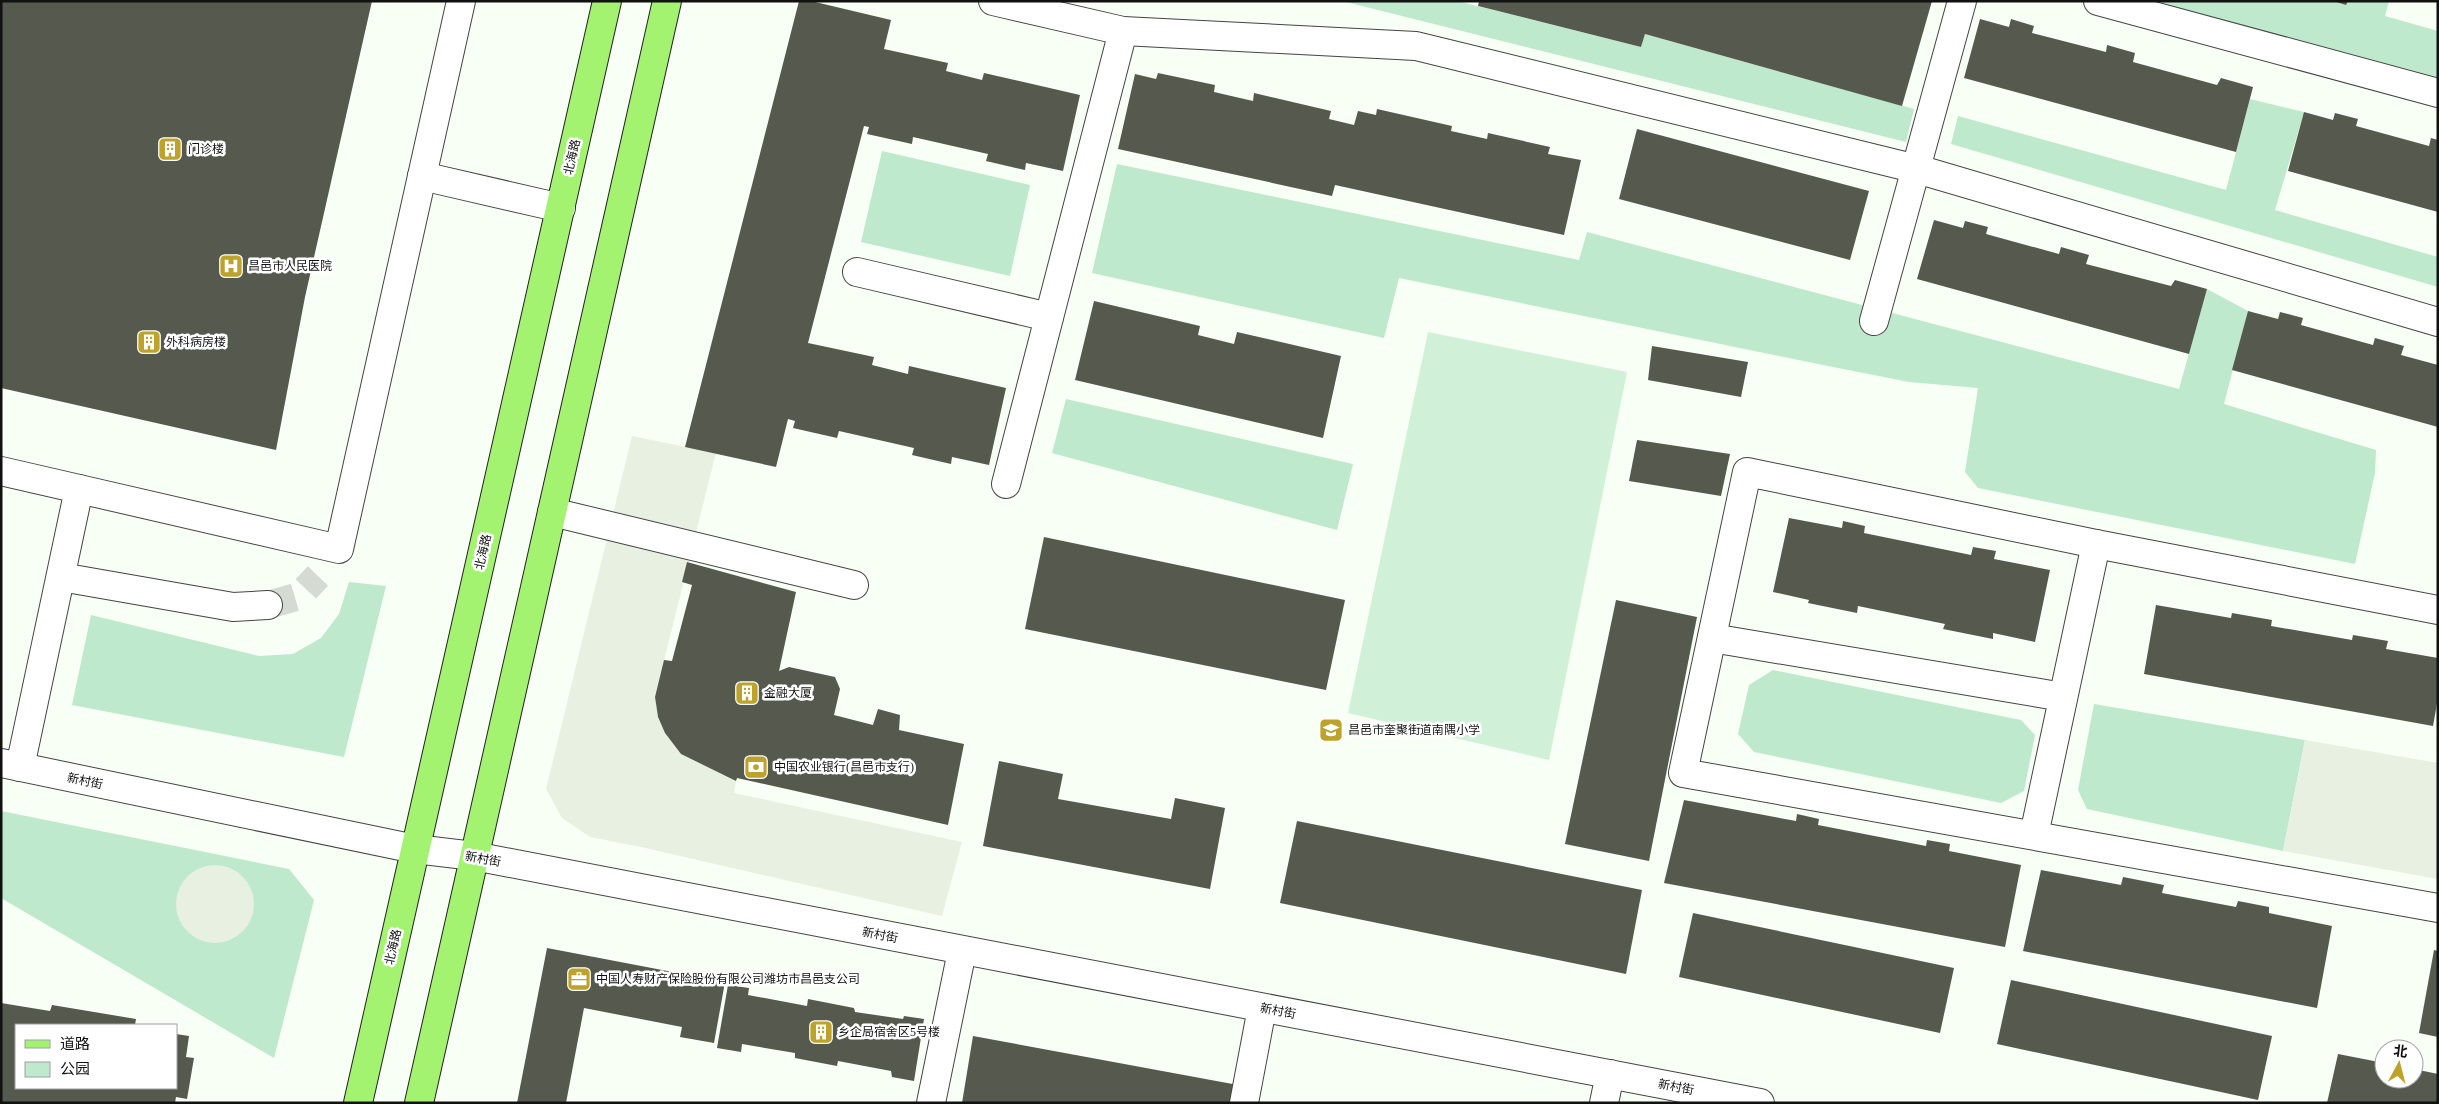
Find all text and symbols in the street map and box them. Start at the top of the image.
building icon: 门诊楼 [157,136,183,162]
street label: 北海路 [561,138,583,176]
place label: 门诊楼 [188,142,224,156]
hospital icon: 昌邑市人民医院 [218,253,244,279]
place label: 昌邑市人民医院 [248,259,332,273]
building icon: 外科病房楼 [136,329,162,355]
place label: 外科病房楼 [166,335,226,349]
street label: 北海路 [472,533,494,571]
building icon: 金融大厦 [734,680,760,706]
place label: 金融大厦 [764,686,812,700]
school or university icon: 昌邑市奎聚街道南隅小学 [1318,717,1344,743]
place label: 昌邑市奎聚街道南隅小学 [1348,723,1480,737]
bank icon: 中国农业银行(昌邑市支行) [743,754,769,780]
place label: 中国农业银行(昌邑市支行) [774,760,914,774]
street label: 新村街 [66,770,104,792]
street label: 新村街 [464,849,502,869]
street label: 新村街 [861,925,899,945]
street label: 北海路 [382,928,404,966]
office icon: 中国人寿财产保险股份有限公司潍坊市昌邑支公司 [566,966,592,992]
place label: 中国人寿财产保险股份有限公司潍坊市昌邑支公司 [596,972,860,986]
street label: 新村街 [1259,1001,1297,1021]
building icon: 乡企局宿舍区5号楼 [808,1019,834,1045]
legend [15,1024,178,1089]
place label: 乡企局宿舍区5号楼 [838,1025,940,1039]
text: 道路 [60,1036,90,1052]
north arrow [2374,1039,2424,1089]
text: 北 [2393,1043,2408,1060]
text: 公园 [60,1061,90,1077]
street label: 新村街 [1657,1077,1695,1097]

